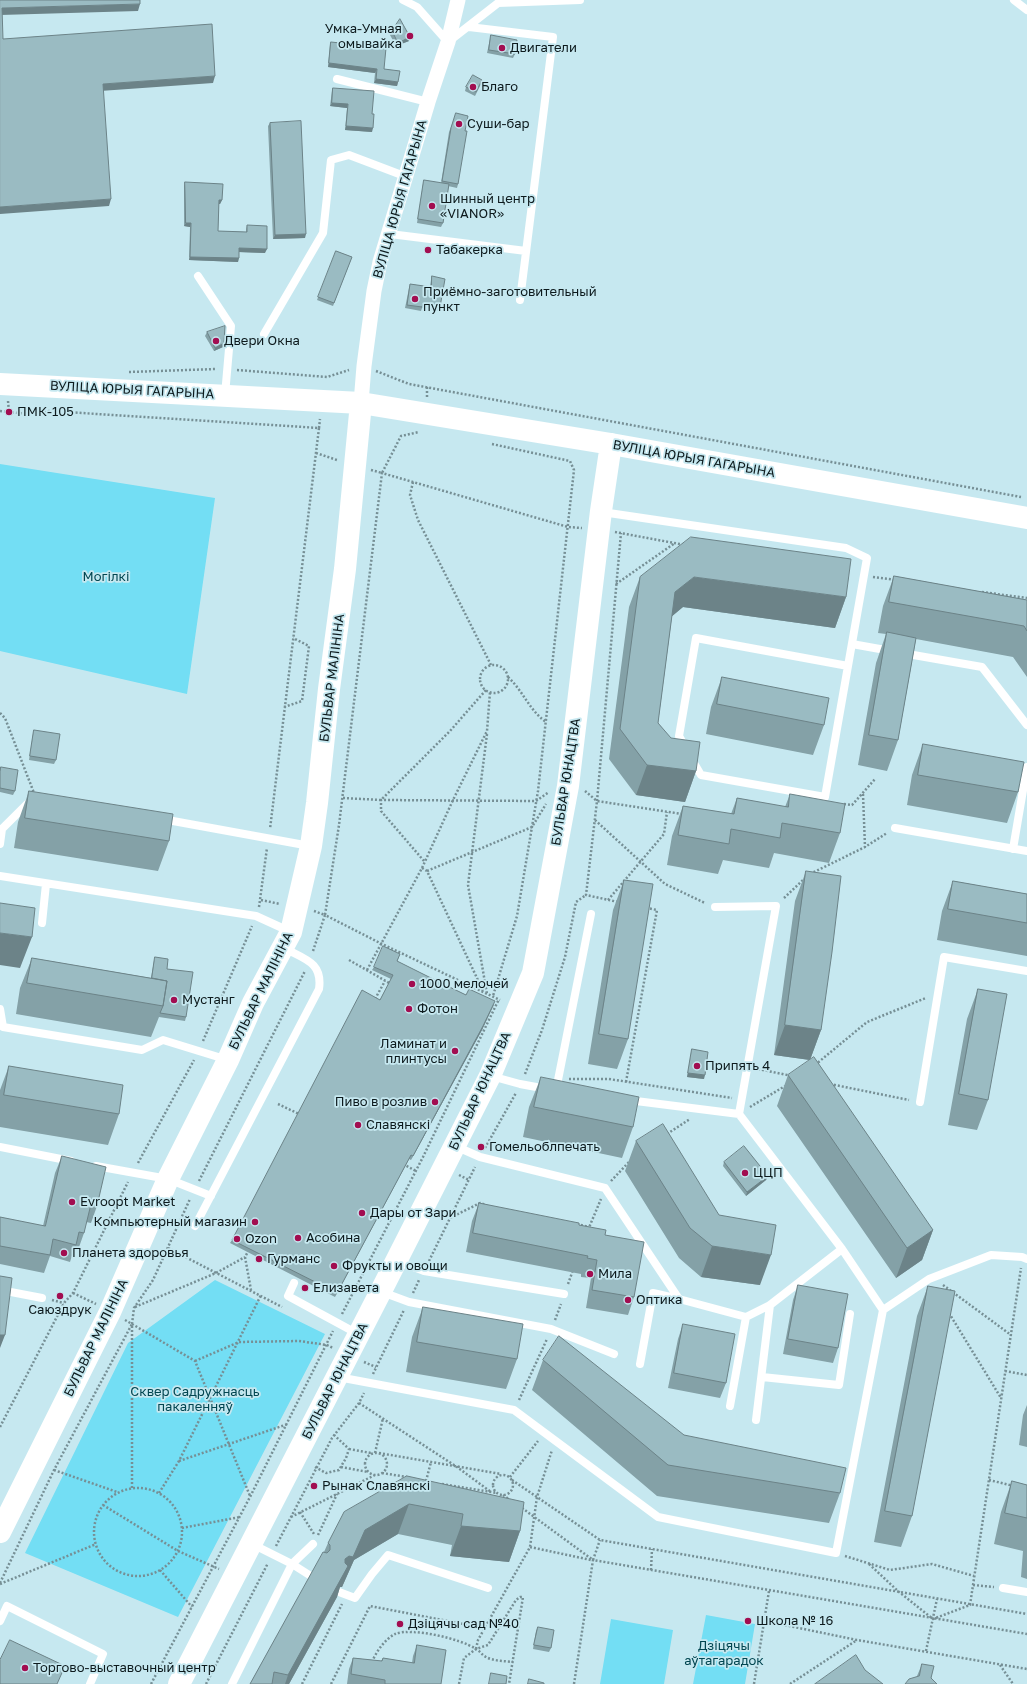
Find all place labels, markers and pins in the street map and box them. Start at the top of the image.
place label: Умка-Умная омывайка [325,21,402,52]
marker: Умка-Умная омывайка [405,31,415,41]
place label: Двигатели [510,40,577,56]
marker: Двигатели [497,43,507,53]
place label: Благо [481,79,518,95]
marker: Благо [468,82,478,92]
place label: Суши-бар [467,116,530,132]
marker: Суши-бар [454,119,464,129]
place label: Шинный центр «VIANOR» [440,191,535,222]
marker: Шинный центр «VIANOR» [427,201,437,211]
place label: Табакерка [436,242,503,258]
marker: Табакерка [423,245,433,255]
place label: Приёмно-заготовительный пункт [423,284,597,315]
marker: Приёмно-заготовительный пункт [410,294,420,304]
place label: Двери Окна [224,333,300,349]
marker: Двери Окна [211,336,221,346]
place label: ПМК-105 [17,404,74,420]
marker: ПМК-105 [4,407,14,417]
place label: 1000 мелочей [420,976,509,992]
marker: 1000 мелочей [407,979,417,989]
place label: Мустанг [182,992,235,1008]
marker: Мустанг [169,995,179,1005]
place label: Фотон [417,1001,458,1017]
marker: Фотон [404,1004,414,1014]
place label: Ламинат и плинтусы [380,1036,447,1067]
marker: Ламинат и плинтусы [450,1046,460,1056]
place label: Припять 4 [705,1058,770,1074]
marker: Припять 4 [692,1061,702,1071]
place label: Пиво в розлив [335,1094,427,1110]
marker: Пиво в розлив [430,1097,440,1107]
place label: Славянскі [366,1117,430,1133]
marker: Славянскі [353,1120,363,1130]
place label: Гомельоблпечать [489,1139,600,1155]
marker: Гомельоблпечать [476,1142,486,1152]
place label: ЦЦП [753,1165,783,1181]
marker: ЦЦП [740,1168,750,1178]
place label: Evroopt Market [80,1194,175,1210]
marker: Evroopt Market [67,1197,77,1207]
place label: Дары от Зари [370,1205,456,1221]
marker: Дары от Зари [357,1208,367,1218]
place label: Компьютерный магазин [94,1214,247,1230]
marker: Компьютерный магазин [250,1217,260,1227]
place label: Асобина [306,1230,360,1246]
place label: Ozon [245,1231,277,1247]
marker: Асобина [293,1233,303,1243]
marker: Ozon [232,1234,242,1244]
place label: Планета здоровья [72,1245,189,1261]
marker: Планета здоровья [59,1248,69,1258]
place label: Гурманс [267,1251,320,1267]
marker: Гурманс [254,1254,264,1264]
place label: Фрукты и овощи [342,1258,448,1274]
marker: Фрукты и овощи [329,1261,339,1271]
place label: Мила [598,1266,632,1282]
marker: Мила [585,1269,595,1279]
place label: Елизавета [313,1280,379,1296]
marker: Елизавета [300,1283,310,1293]
marker: Саюздрук [55,1291,65,1301]
place label: Оптика [636,1292,682,1308]
marker: Оптика [623,1295,633,1305]
place label: Саюздрук [28,1302,92,1318]
place label: Рынак Славянскі [322,1478,430,1494]
marker: Рынак Славянскі [309,1481,319,1491]
place label: Школа № 16 [756,1613,833,1629]
place label: Дзіцячы сад №40 [408,1616,519,1632]
marker: Школа № 16 [743,1616,753,1626]
marker: Дзіцячы сад №40 [395,1619,405,1629]
place label: Торгово-выставочный центр [33,1660,216,1676]
marker: Торгово-выставочный центр [20,1663,30,1673]

